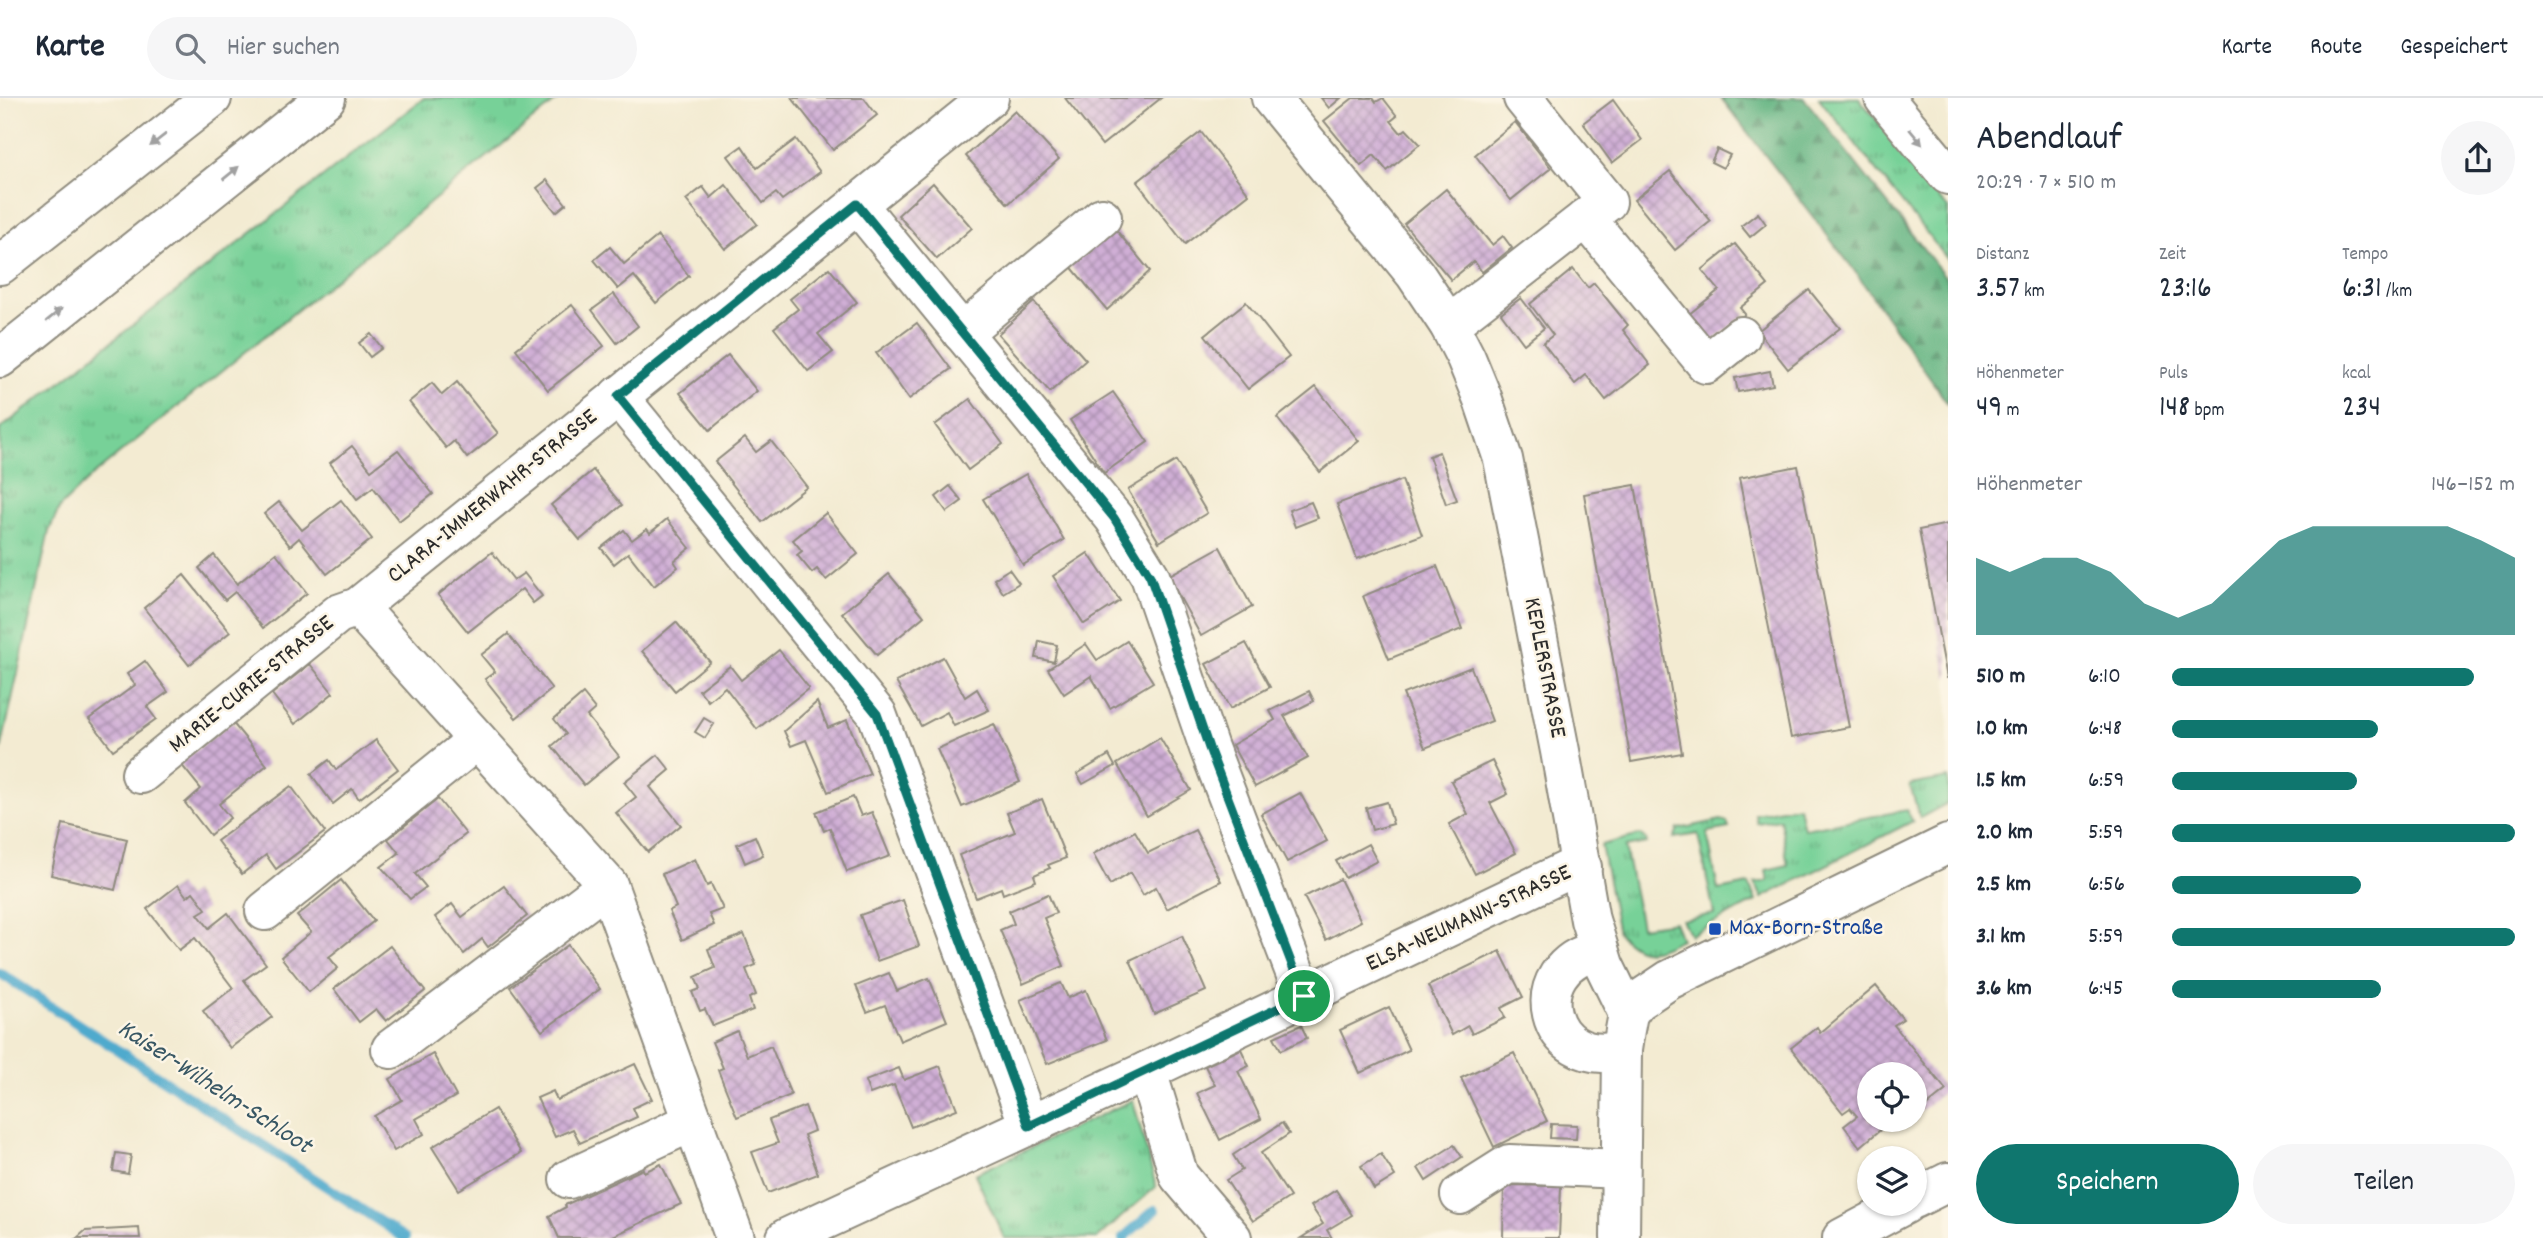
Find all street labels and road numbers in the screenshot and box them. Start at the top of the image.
street label: CLARA-IMMERWAHR-STRASSE [380,401,606,593]
street label: KEPLERSTRASSE [1514,595,1574,741]
street label: MARIE-CURIE-STRASSE [162,608,342,762]
street label: ELSA-NEUMANN-STRASSE [1361,856,1577,982]

